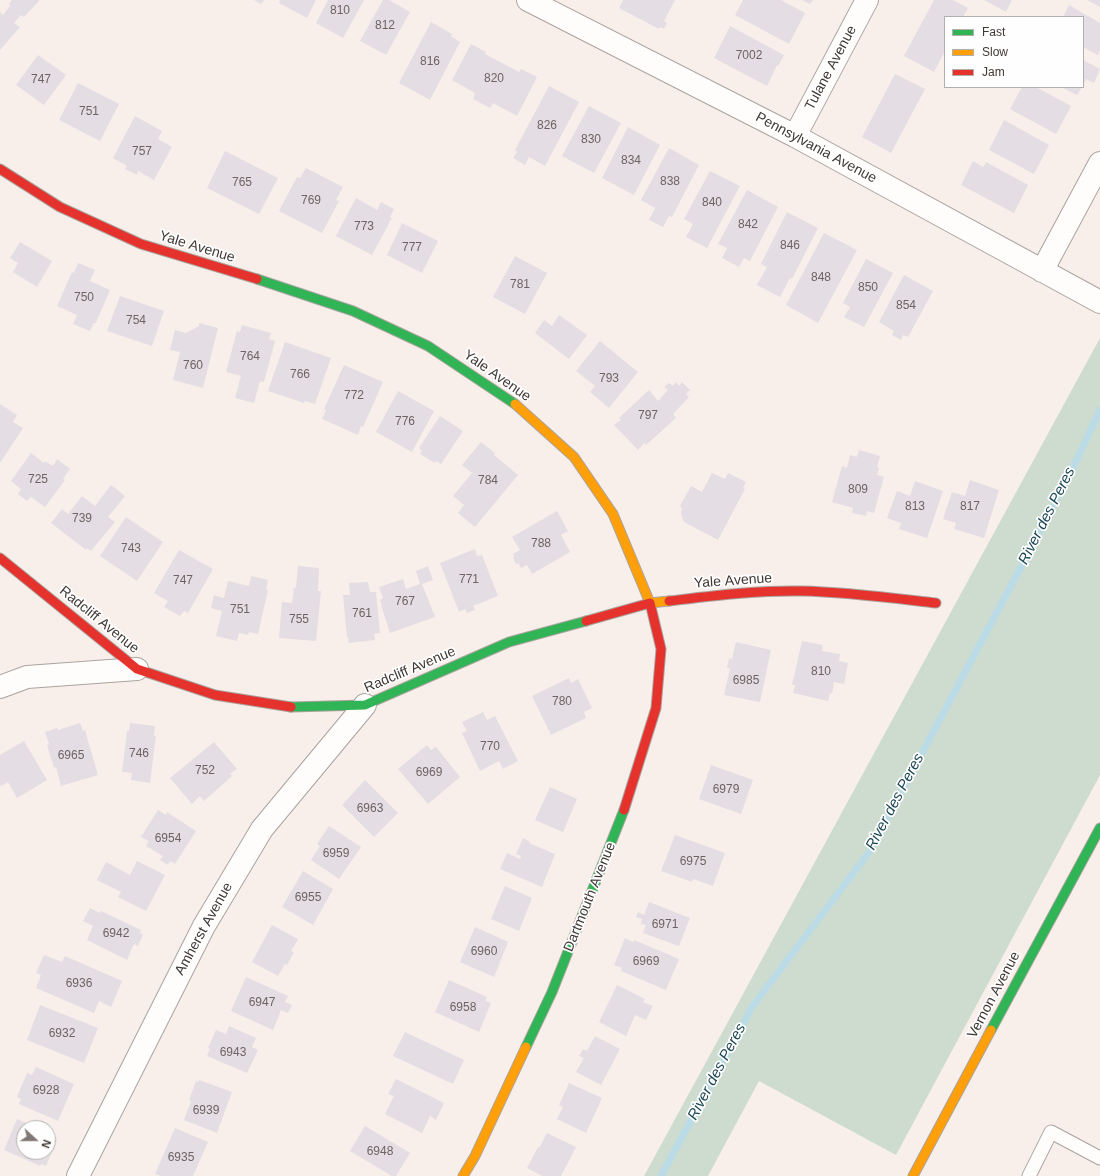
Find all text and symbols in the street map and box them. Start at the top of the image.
house number: 810 [330,4,350,18]
legend [944,16,1084,88]
house number: 812 [375,19,395,33]
street label: Tulane Avenue [802,23,860,113]
text: Fast [982,25,1005,39]
text: Slow [982,45,1008,59]
house number: 7002 [736,49,762,63]
house number: 816 [420,55,440,69]
text: Jam [982,65,1005,79]
house number: 820 [484,72,504,86]
house number: 747 [31,73,51,87]
house number: 751 [79,105,99,119]
street label: Pennsylvania Avenue [753,109,879,187]
house number: 826 [537,119,557,133]
house number: 830 [581,133,601,147]
house number: 757 [132,145,152,159]
house number: 834 [621,154,641,168]
house number: 838 [660,175,680,189]
house number: 765 [232,176,252,190]
house number: 769 [301,194,321,208]
house number: 840 [702,196,722,210]
house number: 842 [738,218,758,232]
house number: 773 [354,220,374,234]
street label: Yale Avenue [157,228,237,266]
house number: 846 [780,239,800,253]
house number: 777 [402,241,422,255]
house number: 848 [811,271,831,285]
house number: 781 [510,278,530,292]
house number: 850 [858,281,878,295]
house number: 750 [74,291,94,305]
house number: 854 [896,299,916,313]
house number: 754 [126,314,146,328]
street label: Yale Avenue [460,347,534,405]
house number: 764 [240,350,260,364]
house number: 760 [183,359,203,373]
house number: 766 [290,368,310,382]
house number: 793 [599,372,619,386]
house number: 772 [344,389,364,403]
house number: 797 [638,409,658,423]
house number: 776 [395,415,415,429]
water label: River des Peres [1015,464,1079,568]
house number: 725 [28,473,48,487]
house number: 784 [478,474,498,488]
house number: 809 [848,483,868,497]
house number: 813 [905,500,925,514]
house number: 817 [960,500,980,514]
house number: 739 [72,512,92,526]
house number: 788 [531,537,551,551]
house number: 743 [121,542,141,556]
street label: Yale Avenue [693,570,773,592]
house number: 771 [459,573,479,587]
house number: 747 [173,574,193,588]
street label: Radcliff Avenue [56,583,142,657]
house number: 767 [395,595,415,609]
house number: 751 [230,603,250,617]
house number: 761 [352,607,372,621]
house number: 755 [289,613,309,627]
street label: Radcliff Avenue [362,643,458,697]
house number: 810 [811,665,831,679]
house number: 6985 [733,674,759,688]
house number: 780 [552,695,572,709]
house number: 770 [480,740,500,754]
house number: 746 [129,747,149,761]
house number: 6965 [58,749,84,763]
water label: River des Peres [862,751,928,853]
house number: 752 [195,764,215,778]
house number: 6969 [416,766,442,780]
house number: 6979 [713,783,739,797]
house number: 6963 [357,802,383,816]
house number: 6954 [155,832,181,846]
street label: Dartmouth Avenue [560,840,620,954]
house number: 6959 [323,847,349,861]
house number: 6975 [680,855,706,869]
street label: Amherst Avenue [172,880,236,978]
house number: 6955 [295,891,321,905]
house number: 6971 [652,918,678,932]
house number: 6942 [103,927,129,941]
house number: 6960 [471,945,497,959]
street label: Vernon Avenue [964,949,1024,1041]
house number: 6969 [633,955,659,969]
house number: 6936 [66,977,92,991]
house number: 6947 [249,996,275,1010]
house number: 6958 [450,1001,476,1015]
water label: River des Peres [684,1021,750,1123]
house number: 6932 [49,1027,75,1041]
house number: 6943 [220,1046,246,1060]
house number: 6928 [33,1084,59,1098]
house number: 6939 [193,1104,219,1118]
north arrow [16,1120,56,1160]
text: N [39,1138,53,1150]
house number: 6948 [367,1145,393,1159]
house number: 6935 [168,1151,194,1165]

